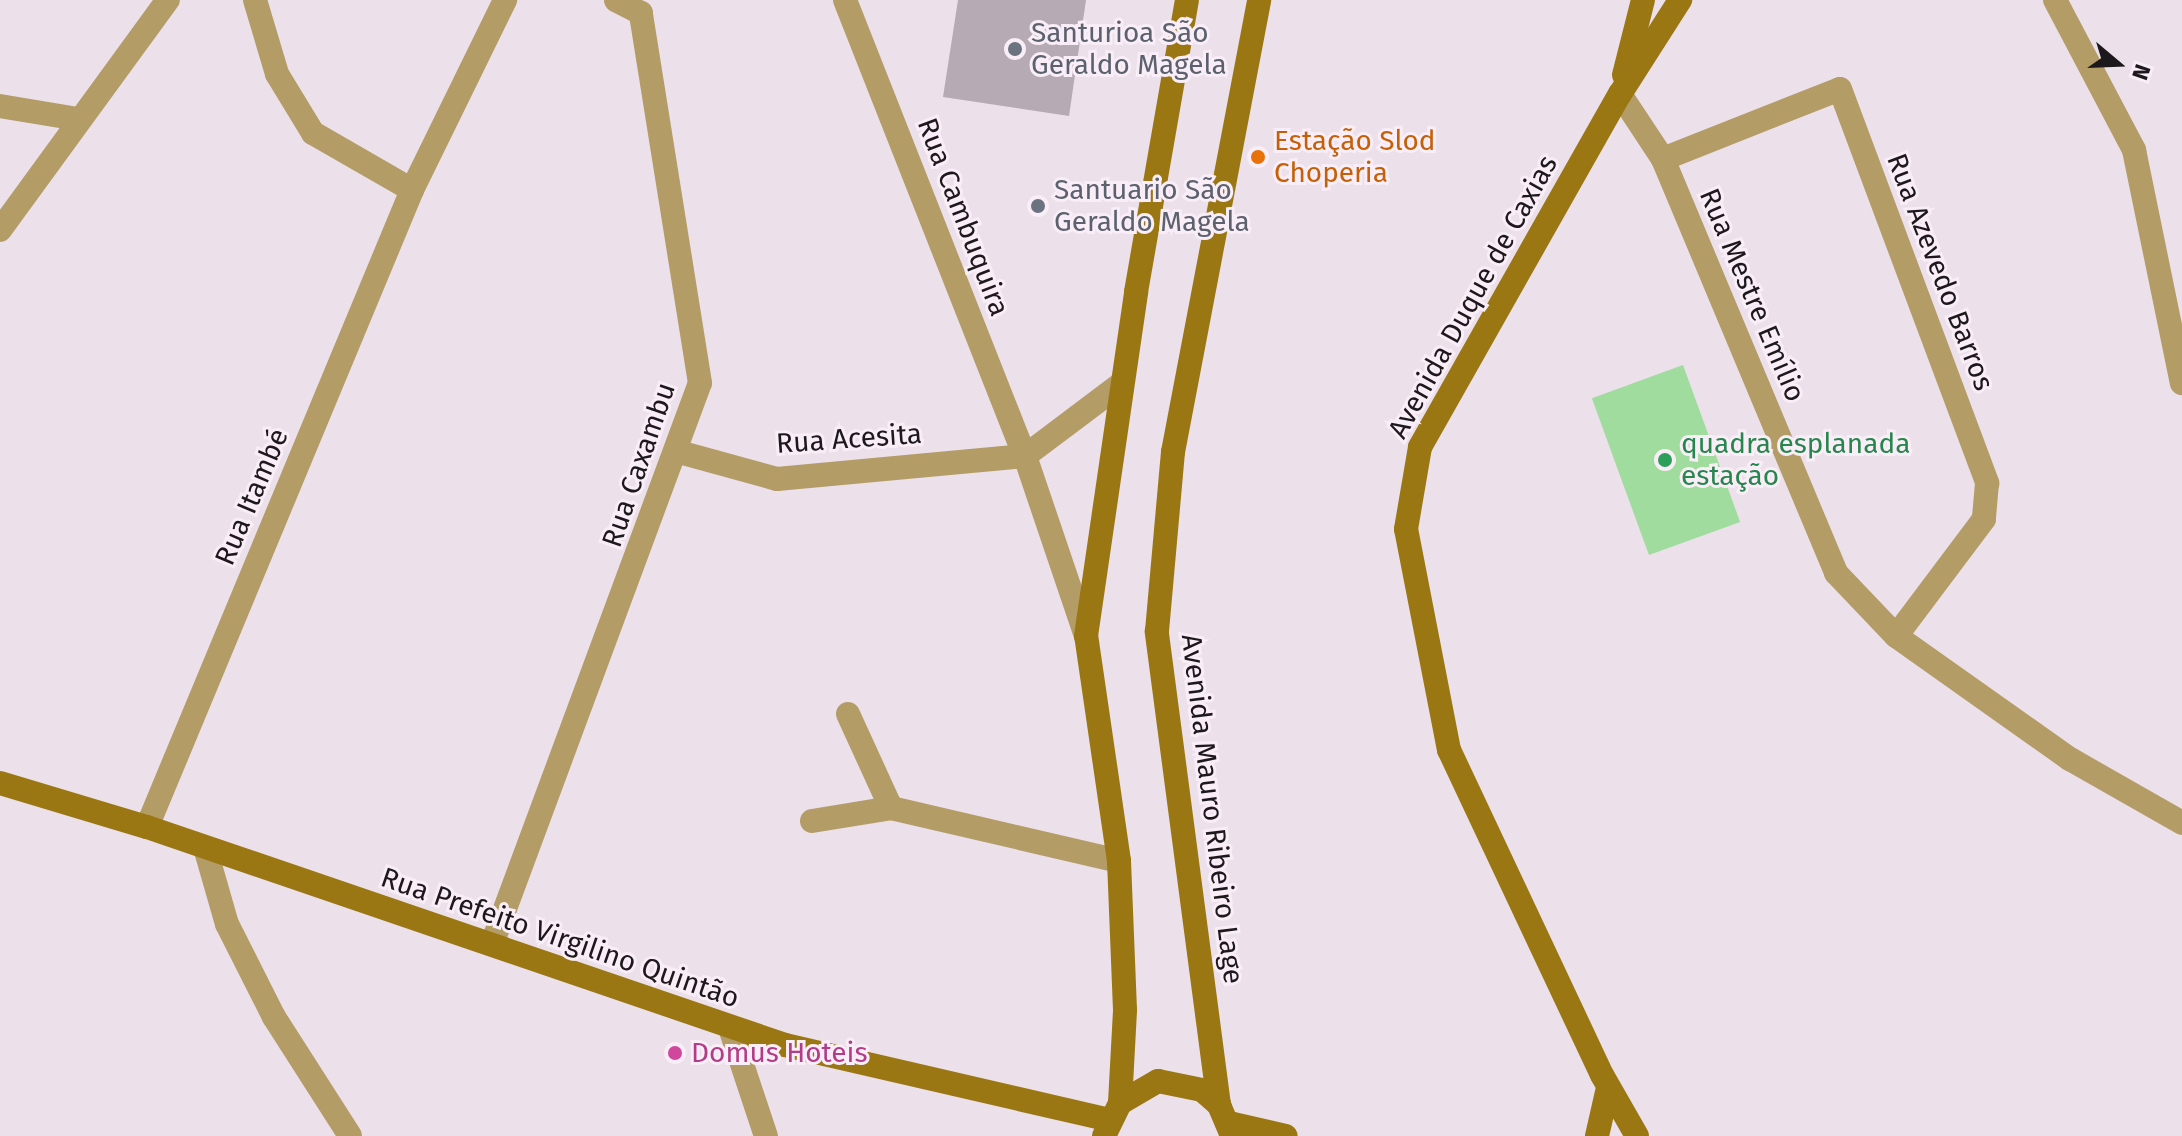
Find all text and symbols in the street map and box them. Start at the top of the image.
place label: Santurioa São Geraldo Magela [1031,16,1227,82]
north arrow [2078,24,2158,104]
marker: Santurioa São Geraldo Magela [1006,40,1024,58]
text: N [2126,61,2156,83]
street label: Rua Cambuquira [910,113,1016,321]
place label: Estação Slod Choperia [1274,124,1436,190]
marker: Estação Slod Choperia [1249,148,1267,166]
street label: Rua Azevedo Barros [1879,149,2001,395]
street label: Avenida Duque de Caxias [1381,150,1565,444]
place label: Santuario São Geraldo Magela [1054,173,1250,239]
street label: Rua Mestre Emílio [1692,183,1812,407]
marker: Santuario São Geraldo Magela [1029,197,1047,215]
street label: Rua Caxambu [595,378,683,552]
street label: Rua Acesita [775,417,923,461]
street label: Rua Itambé [208,424,296,570]
place label: quadra esplanada estação [1681,427,1910,493]
marker: quadra esplanada estação [1656,451,1674,469]
street label: Avenida Mauro Ribeiro Lage [1174,632,1250,986]
street label: Rua Prefeito Virgilino Quintão [377,861,743,1015]
place label: Domus Hoteis [691,1036,867,1070]
marker: Domus Hoteis [666,1044,684,1062]

